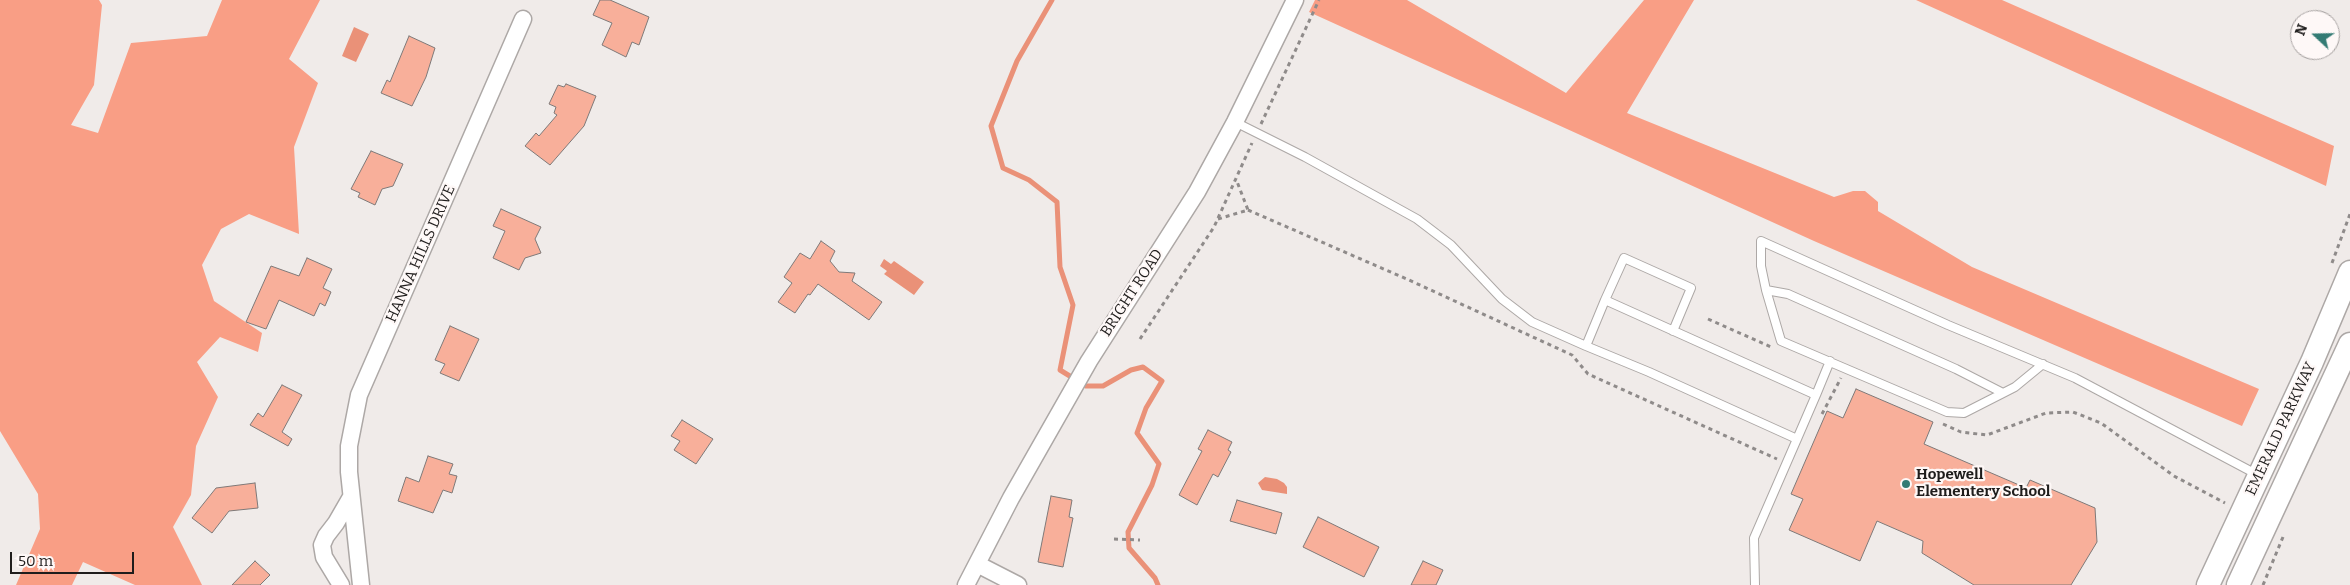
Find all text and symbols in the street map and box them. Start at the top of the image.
north arrow [2290,10,2340,60]
text: N [2292,22,2311,38]
street label: HANNA HILLS DRIVE [383,182,459,326]
street label: BRIGHT ROAD [1097,246,1167,340]
street label: EMERALD PARKWAY [2242,359,2320,499]
place label: Hopewell Elementery School [1916,466,2050,501]
marker: Hopewell Elementery School [1900,478,1912,490]
scale bar [12,542,136,574]
text: 50 m [18,552,53,570]

